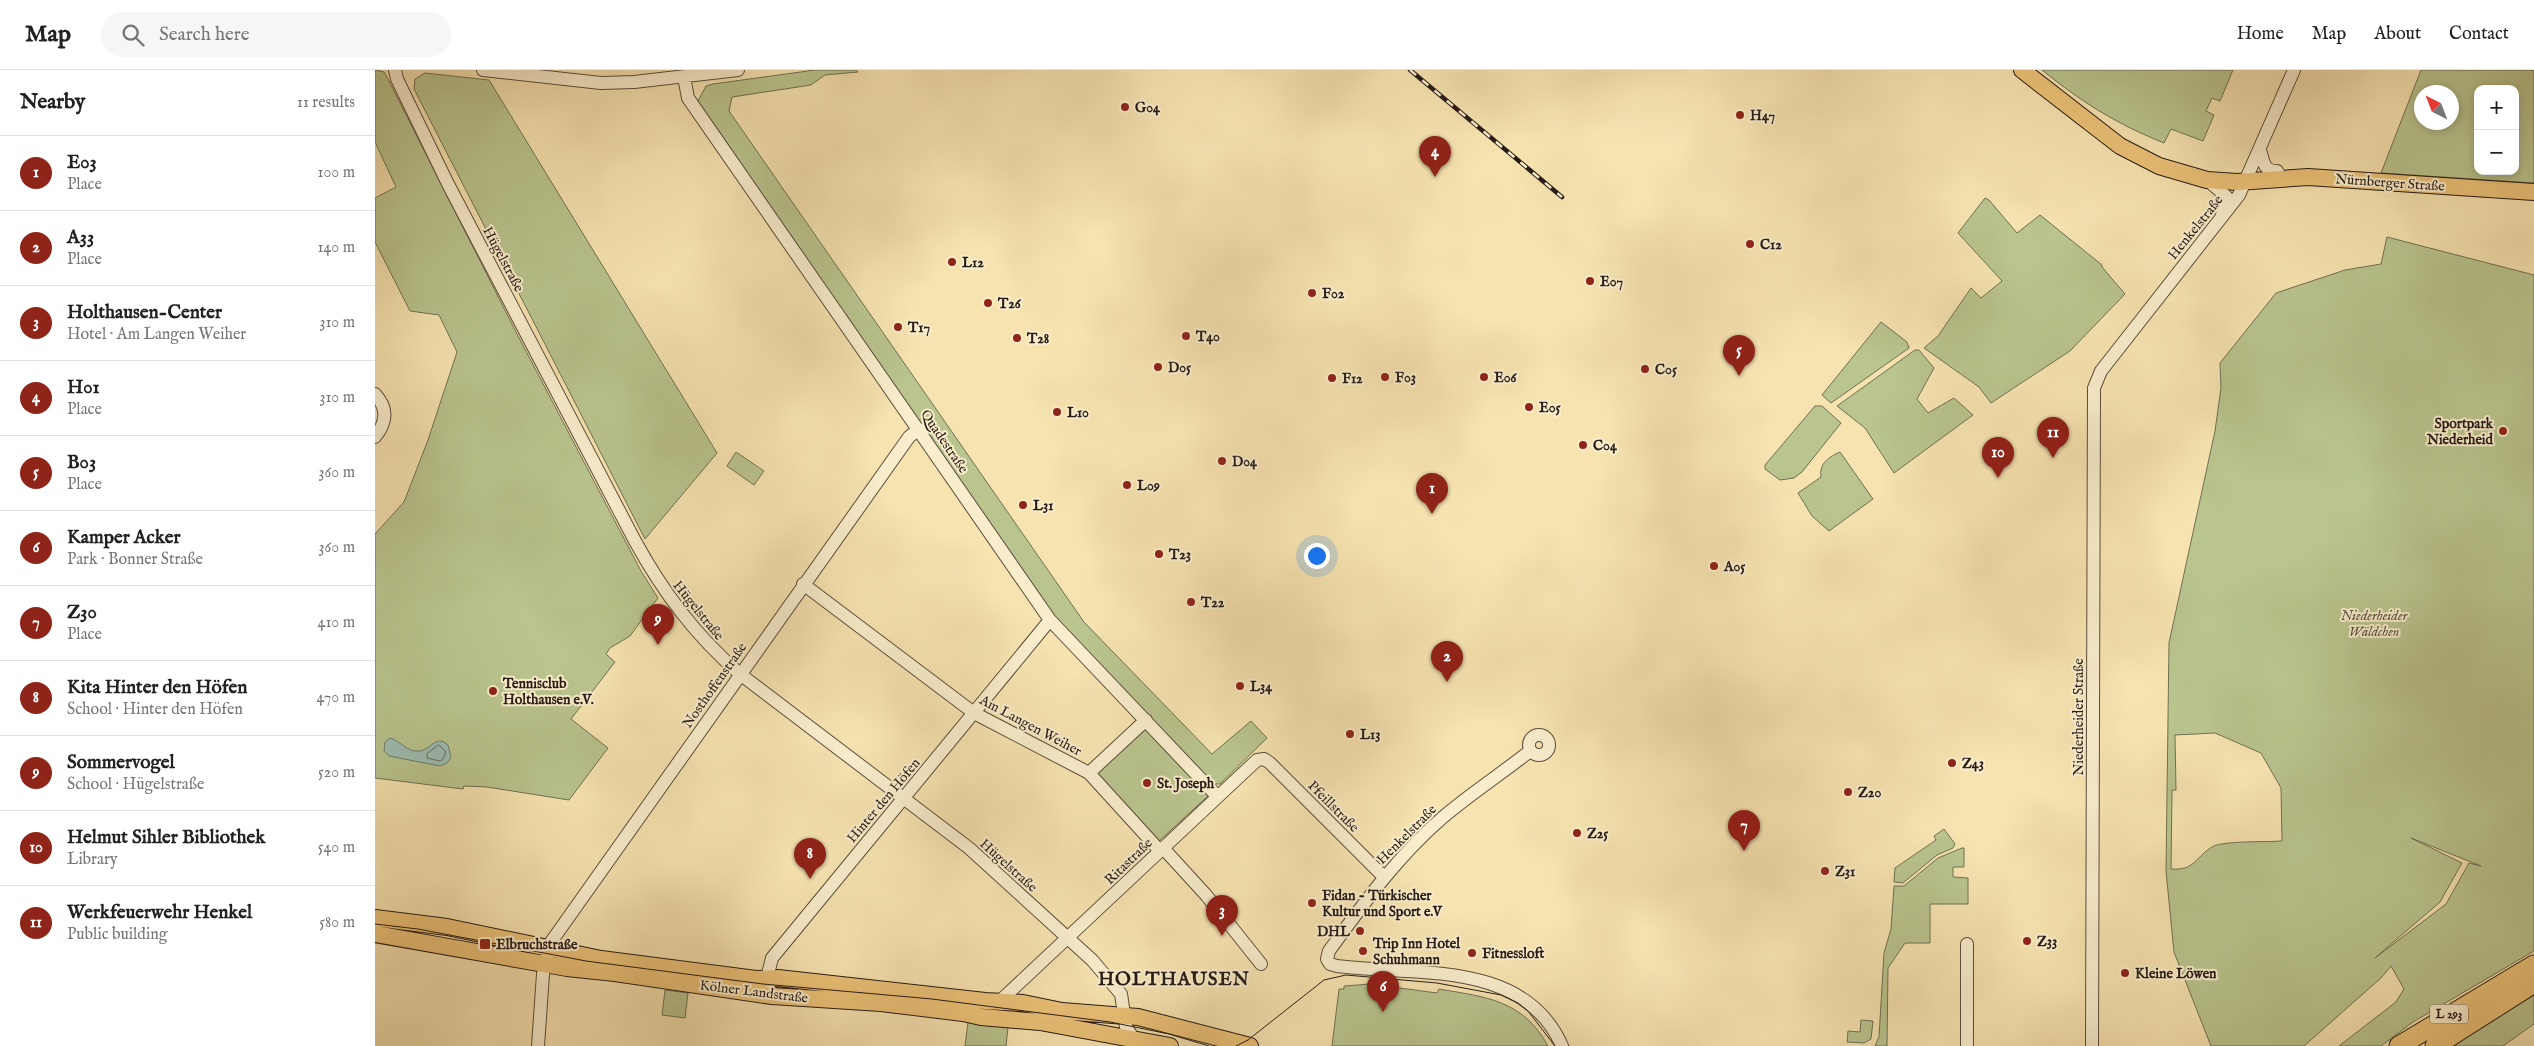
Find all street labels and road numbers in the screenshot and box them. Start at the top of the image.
street label: Nürnberger Straße [2335,170,2446,196]
street label: Henkelstraße [2164,191,2228,264]
street label: Hügelstraße [478,224,528,296]
street label: Quadestraße [916,406,972,477]
street label: Hügelstraße [669,577,728,645]
street label: Nosthoffenstraße [679,639,751,732]
street label: Niederheider Straße [2070,658,2088,776]
street label: Am Langen Weiher [975,691,1085,760]
street label: Hinter den Höfen [843,754,925,847]
street label: Pfeillstraße [1304,777,1363,837]
street label: Henkelstraße [1373,800,1441,869]
street label: Ritastraße [1101,834,1157,889]
street label: Hügelstraße [976,835,1041,897]
street label: Kölner Landstraße [699,976,810,1008]
road number: L 293 [2430,1004,2468,1024]

